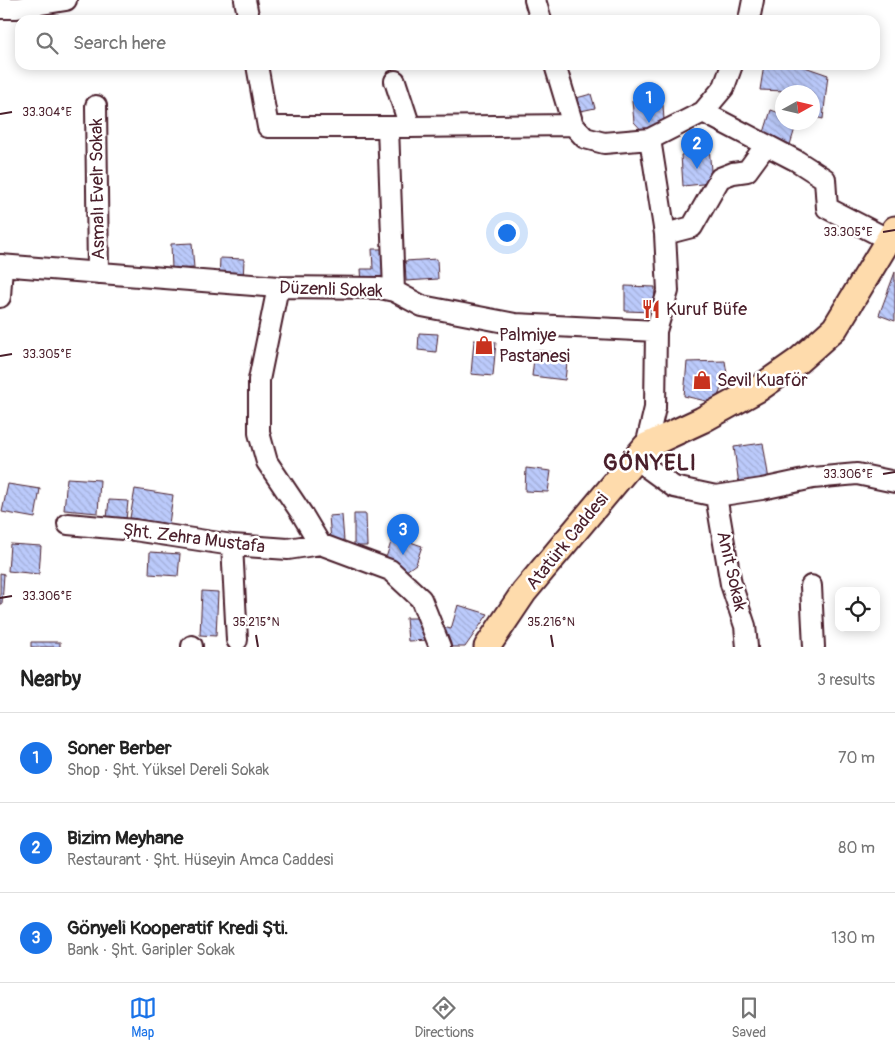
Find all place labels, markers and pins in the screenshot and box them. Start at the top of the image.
pin: 1 [633,82,665,123]
pin: 2 [681,128,713,169]
restaurant icon: Kuruf Büfe [640,298,662,320]
place label: Kuruf Büfe [666,298,747,321]
place label: Palmiye Pastanesi [499,324,570,368]
shop icon: Palmiye Pastanesi [473,334,495,356]
shop icon: Sevil Kuaför [691,369,713,391]
place label: Sevil Kuaför [717,369,808,392]
pin: 3 [387,514,419,555]

